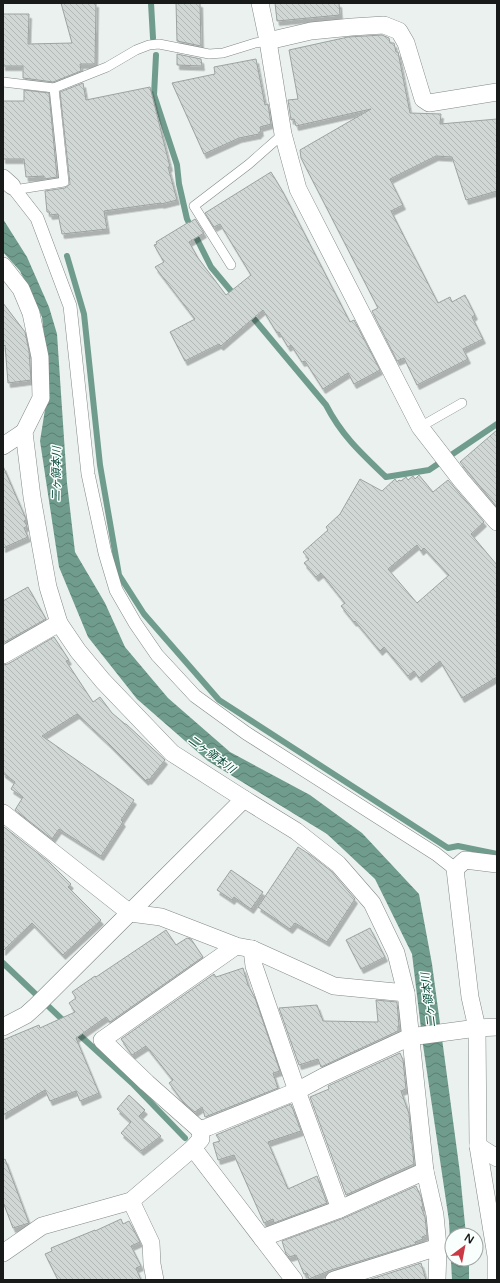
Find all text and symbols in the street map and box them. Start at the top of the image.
water label: 二ヶ領本川 [50,445,63,502]
water label: 二ヶ領本川 [186,733,239,776]
water label: 二ヶ領本川 [419,971,438,1028]
north arrow [444,1227,484,1267]
text: N [462,1231,476,1247]

